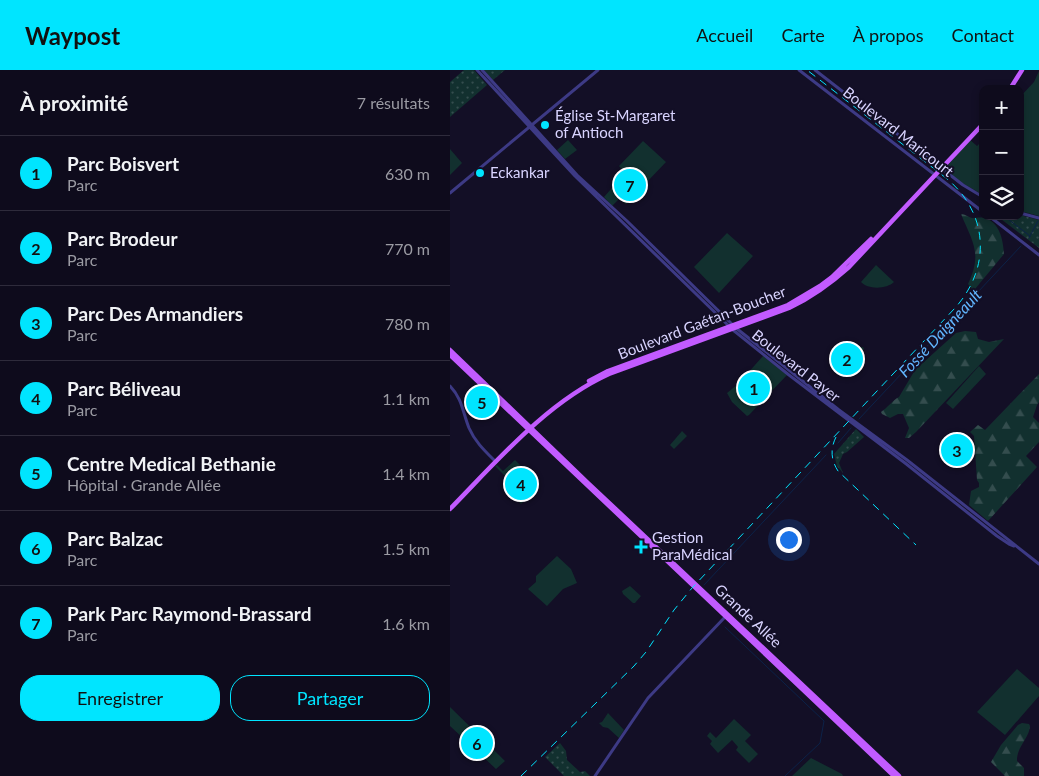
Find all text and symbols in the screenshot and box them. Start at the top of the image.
text: Waypost [25,21,120,50]
text: Accueil [696,24,753,46]
text: Carte [781,24,825,46]
text: À propos [853,24,924,46]
text: Contact [952,24,1014,46]
street label: Boulevard Maricourt [840,83,958,180]
map controls [979,85,1024,220]
button: + [979,85,1024,130]
text: À proximité [20,90,128,115]
text: 7 résultats [357,93,430,112]
place label: Église St-Margaret of Antioch [555,106,676,141]
marker: Église St-Margaret of Antioch [539,119,551,131]
button: − [979,130,1024,175]
text: Parc Boisvert [67,152,179,175]
place label: Eckankar [490,163,550,181]
text: 1 [31,164,41,183]
text: 630 m [385,164,430,183]
pin: 7 [614,166,646,204]
marker: Eckankar [474,167,486,179]
text: Parc [67,175,97,194]
button: layers [979,175,1024,220]
text: Parc Brodeur [67,227,178,250]
text: 2 [31,239,41,258]
text: 770 m [385,239,430,258]
text: Parc [67,250,97,269]
street label: Boulevard Gaétan-Boucher [615,281,789,362]
water label: Fossé Daigneault [894,285,985,381]
text: Parc Des Armandiers [67,302,243,325]
text: 3 [31,314,41,333]
text: 780 m [385,314,430,333]
text: Parc [67,325,97,344]
street label: Boulevard Payer [749,325,845,406]
pin: 2 [831,340,863,378]
pin: 1 [738,369,770,407]
text: Parc Béliveau [67,377,181,400]
pin: 5 [466,383,498,421]
text: 4 [31,389,41,408]
text: 1.1 km [382,389,430,408]
text: Parc [67,400,97,419]
pin: 3 [941,431,973,469]
text: Centre Medical Bethanie [67,452,276,475]
text: 5 [31,464,41,483]
text: 1.4 km [382,464,430,483]
pin: 4 [505,465,537,503]
text: Hôpital · Grande Allée [67,475,221,494]
text: Parc Balzac [67,527,163,550]
your location [776,527,802,553]
place label: Gestion ParaMédical [652,528,733,563]
text: 6 [31,539,41,558]
text: 1.5 km [382,539,430,558]
marker: Gestion ParaMédical [634,540,648,554]
text: Parc [67,550,97,569]
street label: Grande Allée [712,580,786,651]
text: Park Parc Raymond-Brassard [67,602,311,625]
text: 7 [31,614,41,633]
text: 1.6 km [382,614,430,633]
text: Parc [67,625,97,644]
button: Enregistrer [20,675,220,721]
button: Partager [230,675,430,721]
pin: 6 [461,724,493,762]

